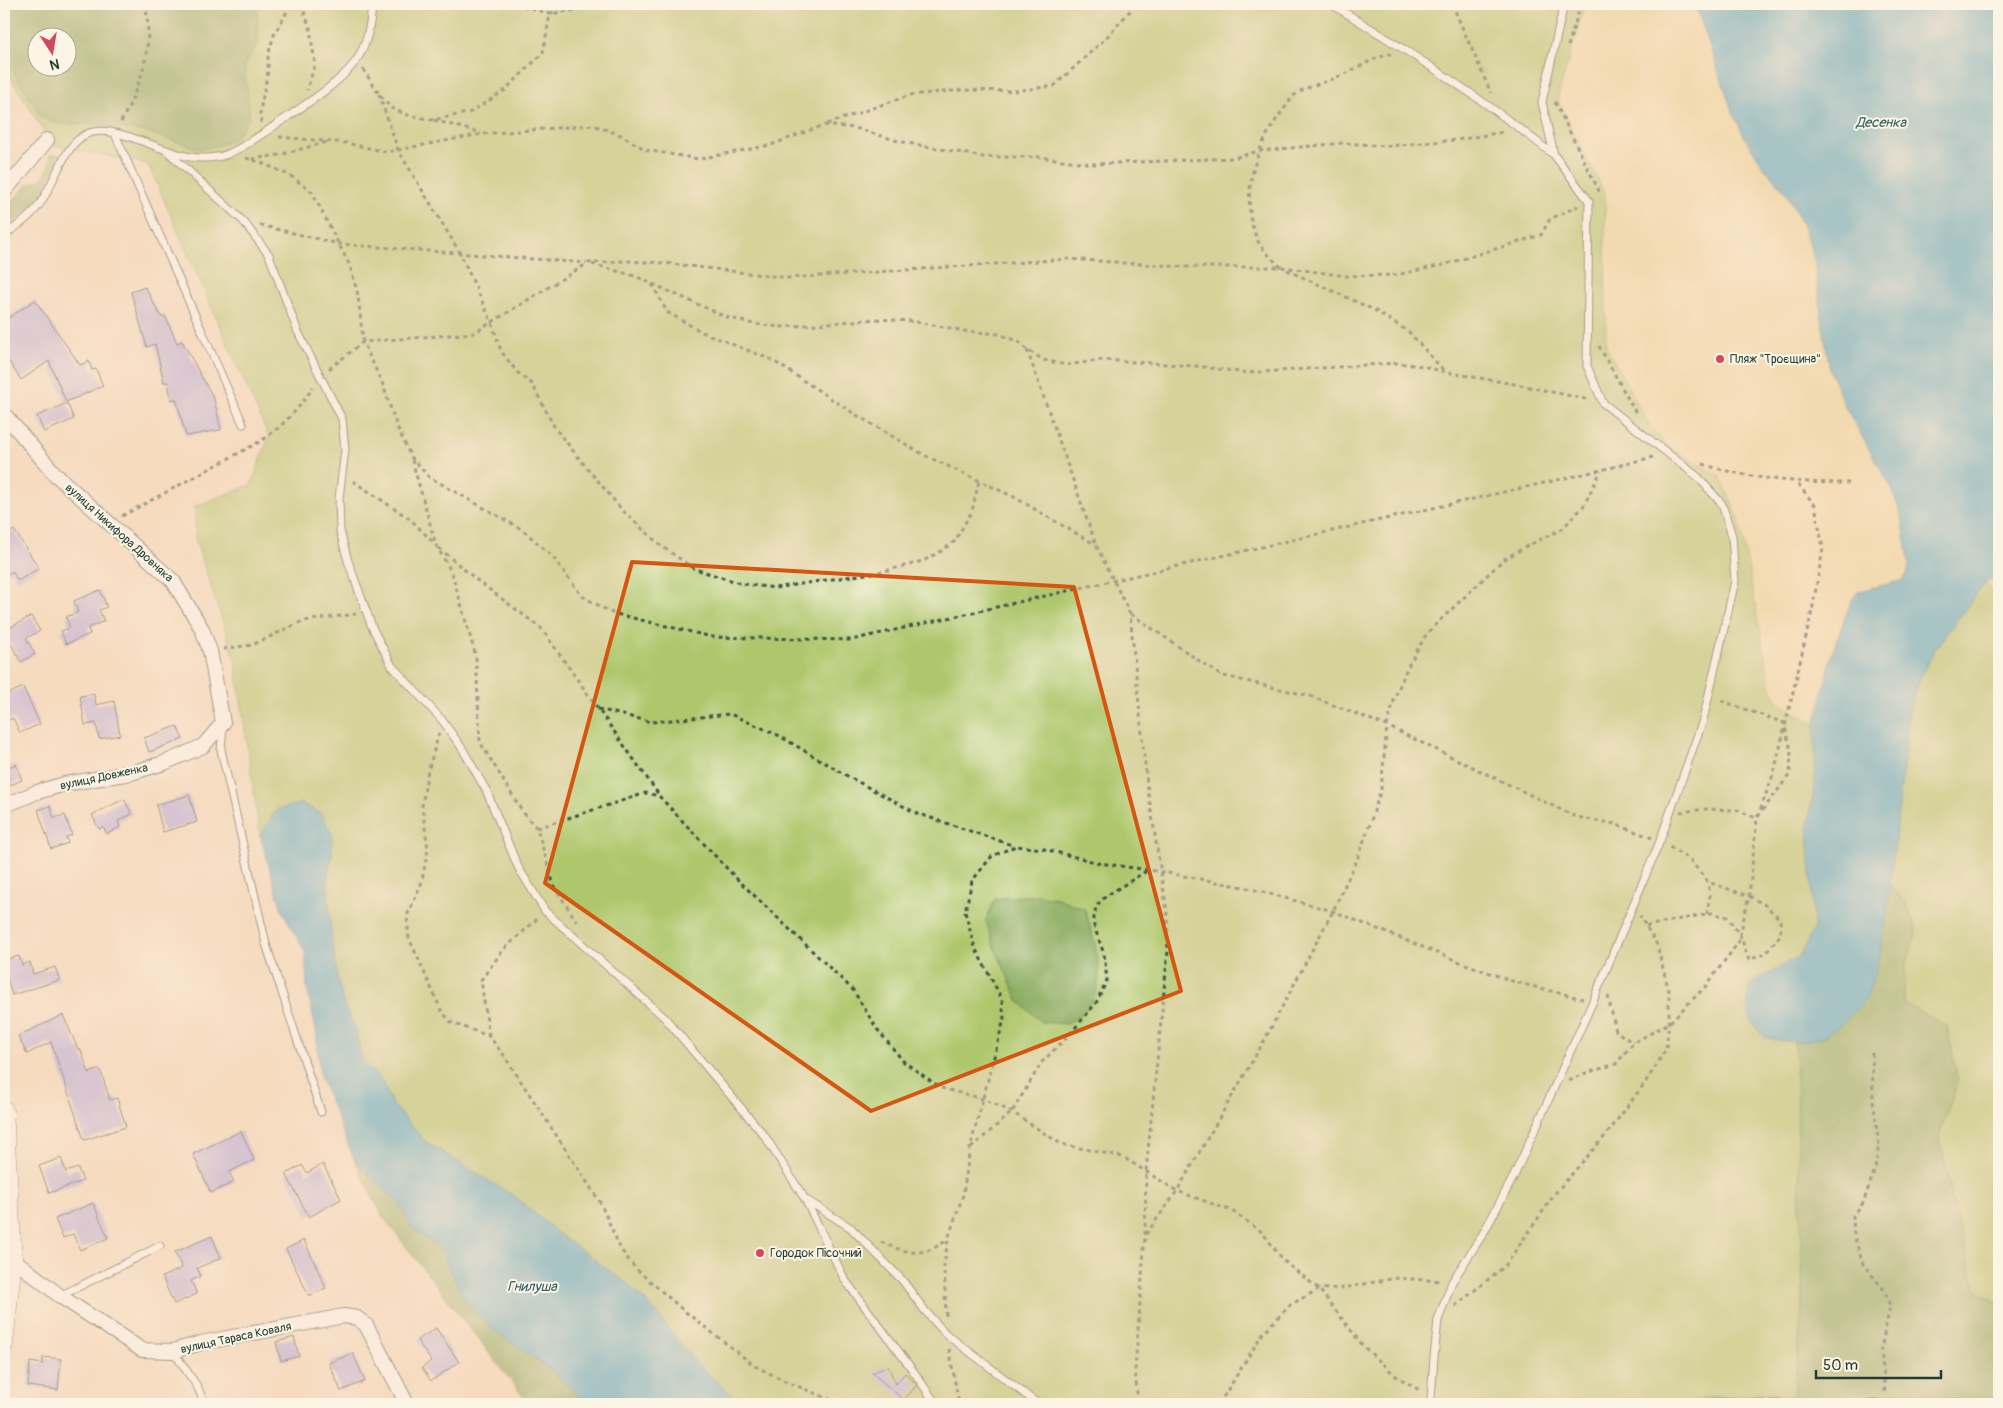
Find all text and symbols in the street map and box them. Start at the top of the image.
north arrow [28,28,78,78]
text: N [48,55,61,74]
water label: Десенка [1855,114,1908,131]
place label: Пляж "Троєщина" [1730,352,1821,367]
marker: Пляж "Троєщина" [1714,353,1726,365]
street label: вулиця Никифора Дровняка [62,480,176,586]
street label: вулиця Довженка [59,760,150,794]
place label: Городок Пісочний [770,1246,862,1261]
marker: Городок Пісочний [754,1247,766,1259]
water label: Гнилуша [507,1278,558,1295]
street label: вулиця Тараса Коваля [179,1319,293,1357]
scale bar [1816,1348,1940,1380]
text: 50 m [1823,1356,1858,1375]

